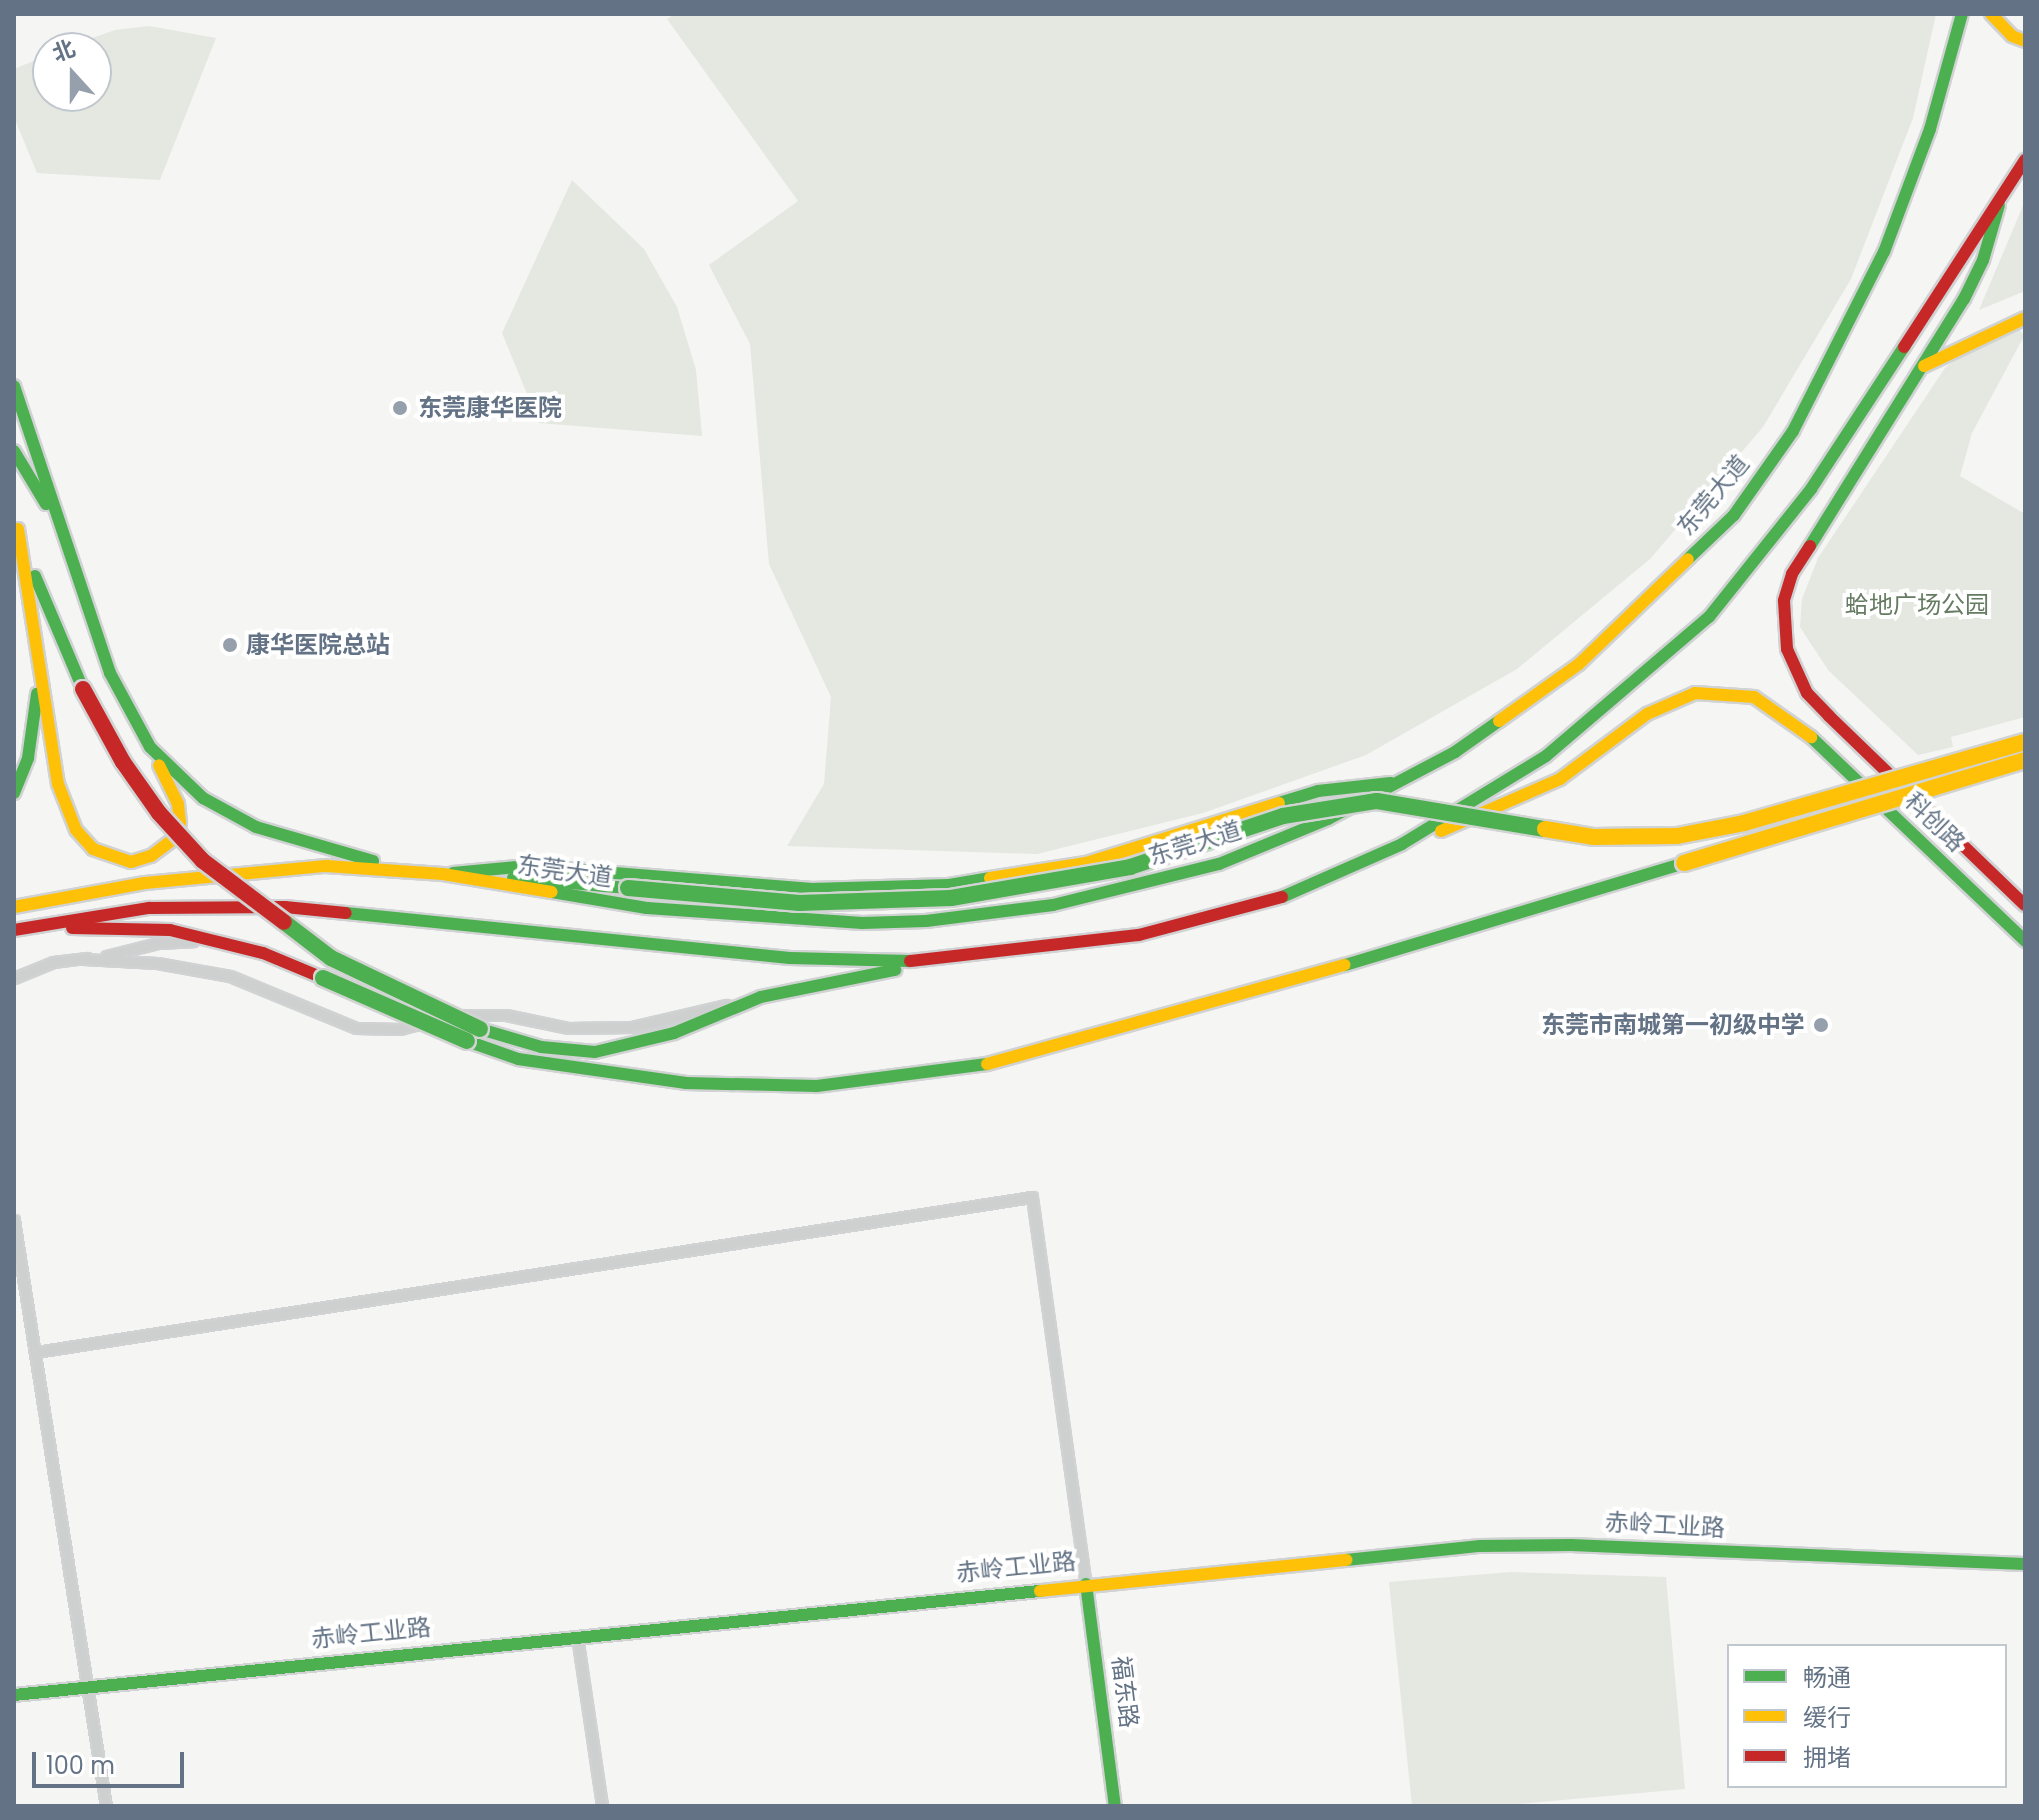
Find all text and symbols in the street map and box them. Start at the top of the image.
north arrow [32,32,112,112]
text: 北 [48,33,80,69]
place label: 东莞康华医院 [418,394,562,422]
marker: 东莞康华医院 [389,397,411,419]
street label: 东莞大道 [1671,449,1755,541]
park label: 蛤地广场公园 [1845,591,1989,619]
place label: 康华医院总站 [246,631,390,659]
marker: 康华医院总站 [221,636,239,654]
street label: 科创路 [1899,787,1971,857]
street label: 东莞大道 [1145,815,1245,871]
street label: 东莞大道 [515,850,615,892]
place label: 东莞市南城第一初级中学 [1541,1011,1805,1039]
marker: 东莞市南城第一初级中学 [1812,1016,1830,1034]
street label: 赤岭工业路 [1604,1507,1726,1543]
street label: 赤岭工业路 [955,1546,1077,1588]
street label: 赤岭工业路 [310,1612,432,1654]
legend [1727,1644,2007,1788]
street label: 福东路 [1106,1655,1144,1729]
text: 畅通 [1803,1661,1851,1694]
text: 缓行 [1803,1701,1851,1734]
scale bar [36,1736,188,1786]
text: 拥堵 [1803,1741,1851,1774]
text: 100 m [46,1749,115,1782]

